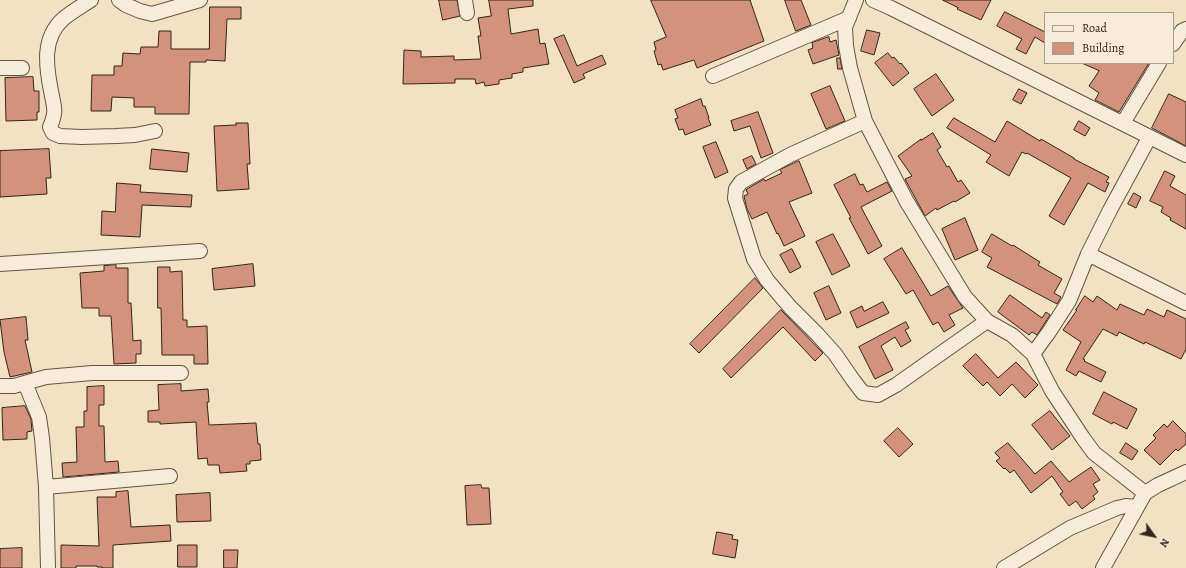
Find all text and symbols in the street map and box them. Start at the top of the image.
legend [1044,12,1174,64]
text: Road [1082,20,1107,36]
text: Building [1082,40,1124,56]
north arrow [1134,516,1174,556]
text: N [1156,535,1173,550]

